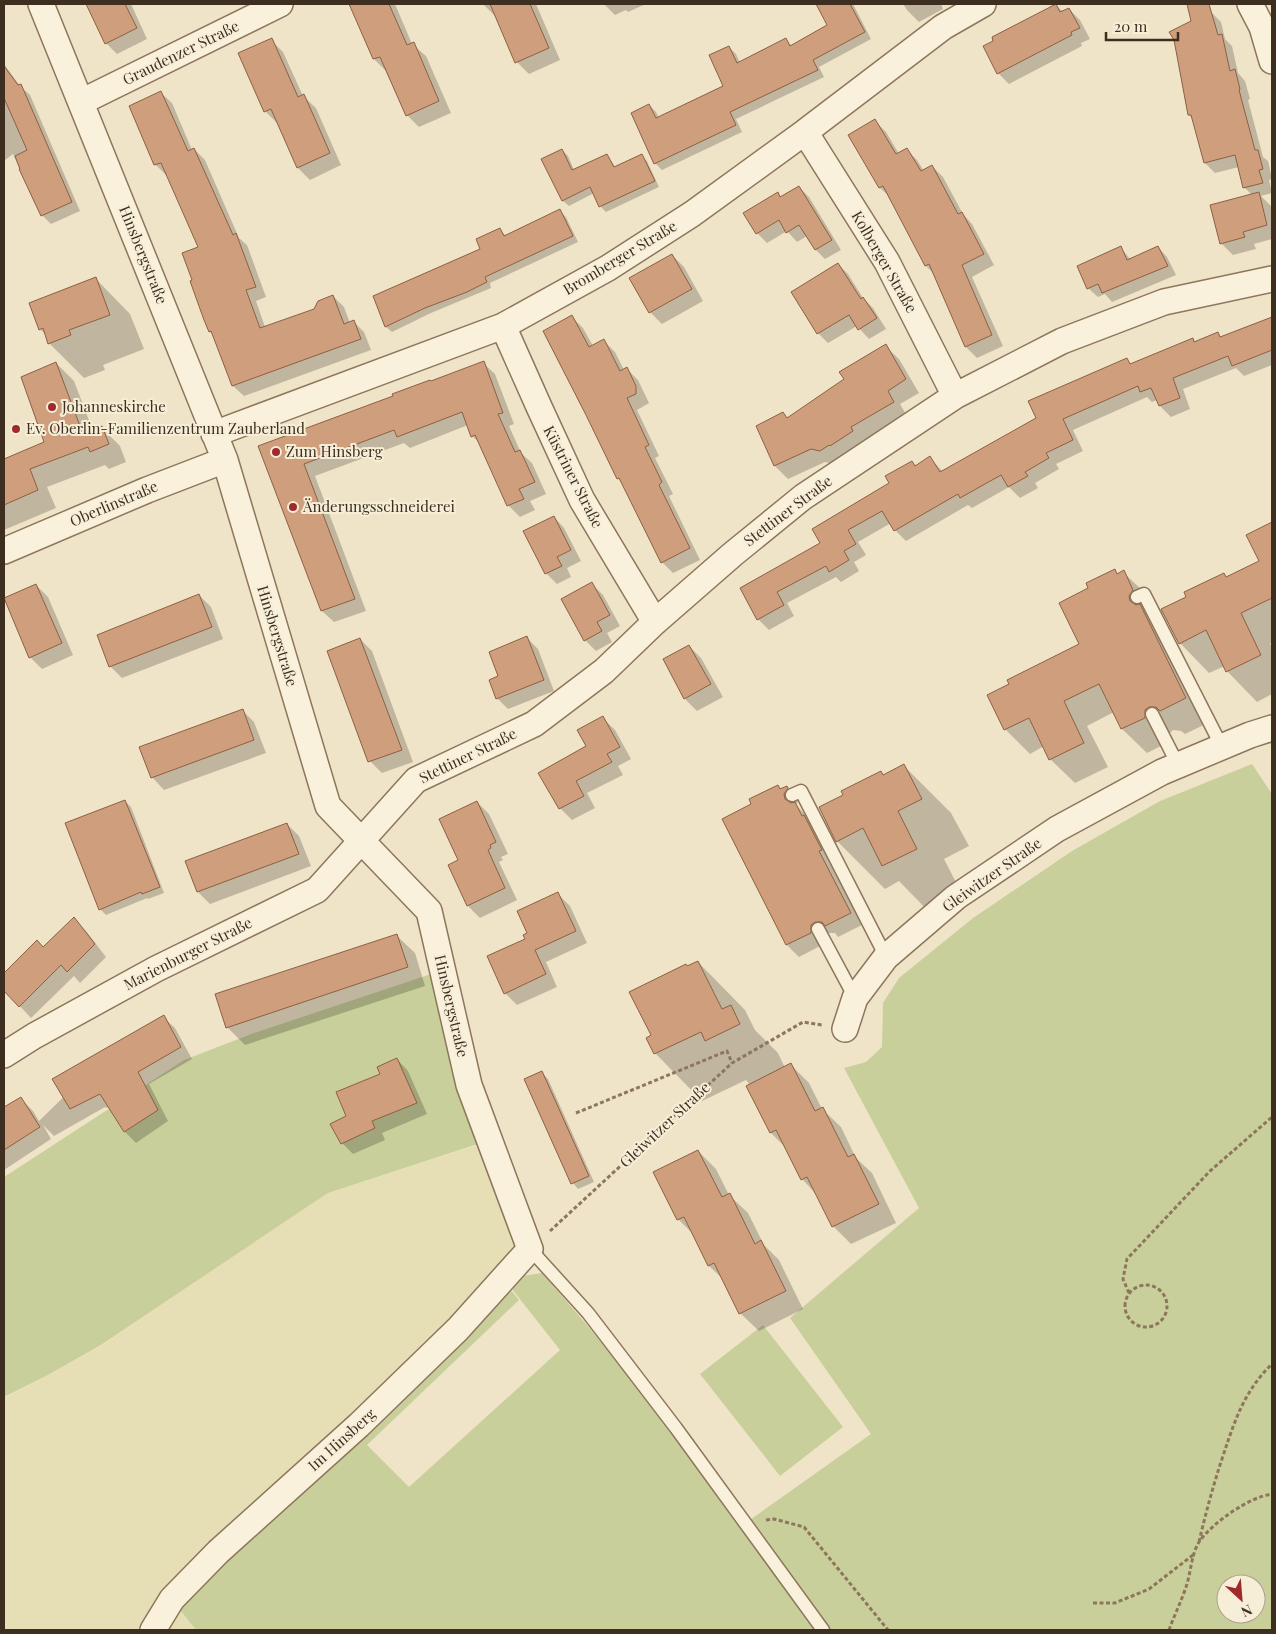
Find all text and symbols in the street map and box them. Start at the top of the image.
scale bar [1106,10,1178,42]
street label: Graudenzer Straße [119,15,242,89]
text: 20 m [1114,16,1148,36]
street label: Hinsbergstraße [115,202,173,307]
street label: Kolberger Straße [848,207,922,316]
street label: Bromberger Straße [559,215,680,299]
place label: Johanneskirche [61,396,166,416]
marker: Johanneskirche [46,401,58,413]
place label: Ev. Oberlin-Familienzentrum Zauberland [26,418,305,438]
street label: Küstriner Straße [540,422,608,531]
marker: Ev. Oberlin-Familienzentrum Zauberland [10,423,22,435]
place label: Zum Hinsberg [286,441,383,461]
marker: Zum Hinsberg [270,446,282,458]
street label: Stettiner Straße [739,470,836,550]
street label: Oberlinstraße [67,476,161,531]
place label: Änderungsschneiderei [302,496,455,516]
marker: Änderungsschneiderei [287,501,299,513]
street label: Hinsbergstraße [253,583,303,689]
street label: Stettiner Straße [416,723,520,787]
street label: Gleiwitzer Straße [938,833,1045,916]
street label: Marienburger Straße [120,912,255,994]
street label: Hinsbergstraße [430,953,473,1059]
street label: Gleiwitzer Straße [615,1077,714,1171]
street label: Im Hinsberg [303,1404,379,1475]
north arrow [1216,1574,1266,1624]
text: N [1238,1600,1256,1622]

